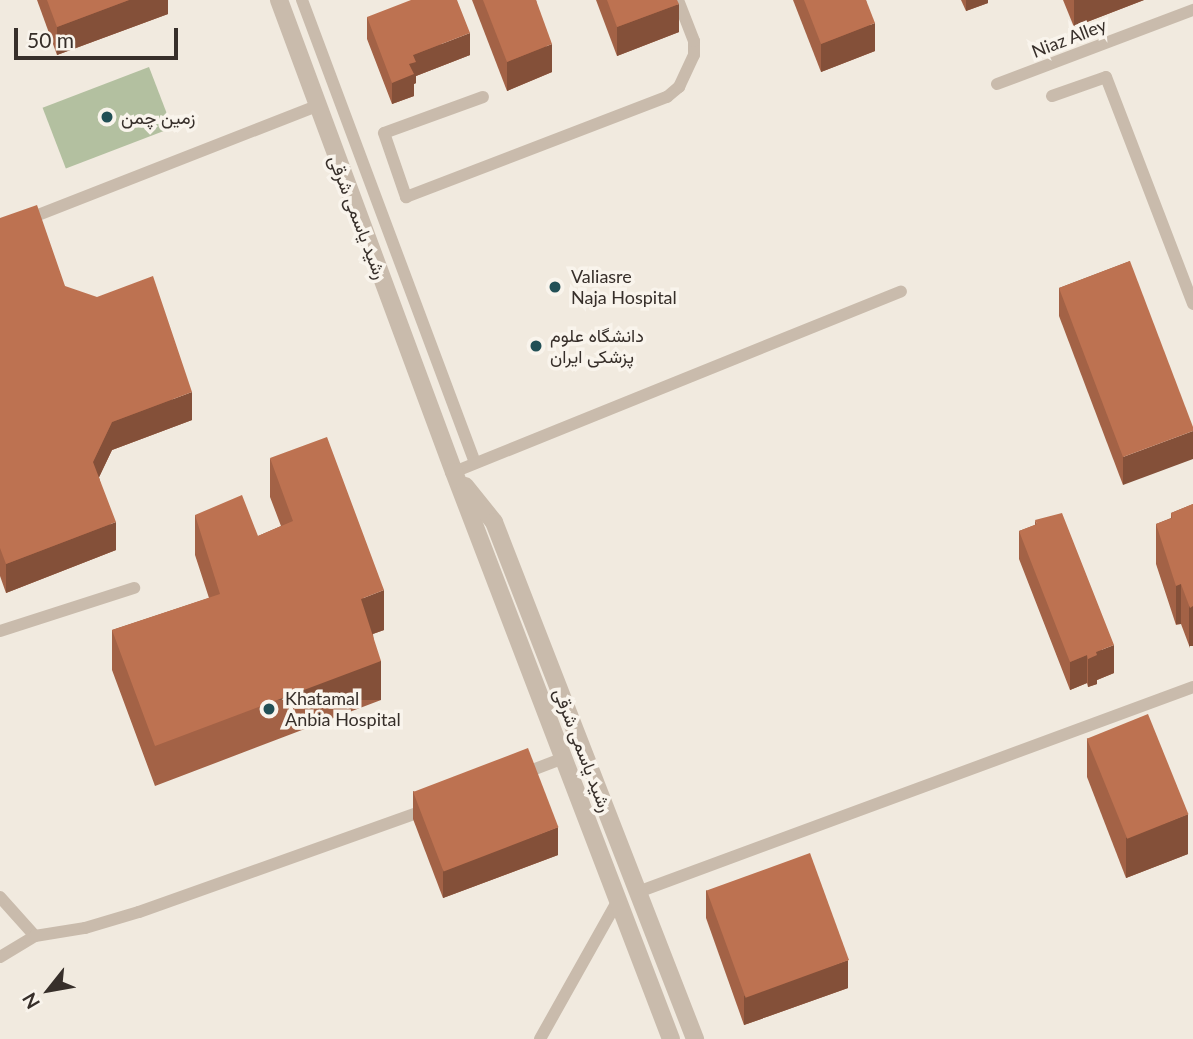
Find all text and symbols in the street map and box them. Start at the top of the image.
scale bar [18,14,182,58]
street label: Niaz Alley [1028,14,1110,62]
text: 50 m [27,27,74,52]
place label: زمین چمن [121,106,195,128]
marker: زمین چمن [99,109,115,125]
street label: رشید یاسمی شرقی [324,152,392,282]
place label: Valiasre Naja Hospital [571,266,677,308]
marker: Valiasre Naja Hospital [545,277,565,297]
place label: دانشگاه علوم پزشکی ایران [550,325,644,368]
marker: دانشگاه علوم پزشکی ایران [528,338,544,354]
street label: رشید یاسمی شرقی [549,685,617,815]
place label: Khatamal Anbia Hospital [285,688,401,730]
marker: Khatamal Anbia Hospital [259,699,279,719]
north arrow [14,955,84,1025]
text: N [17,989,44,1013]

